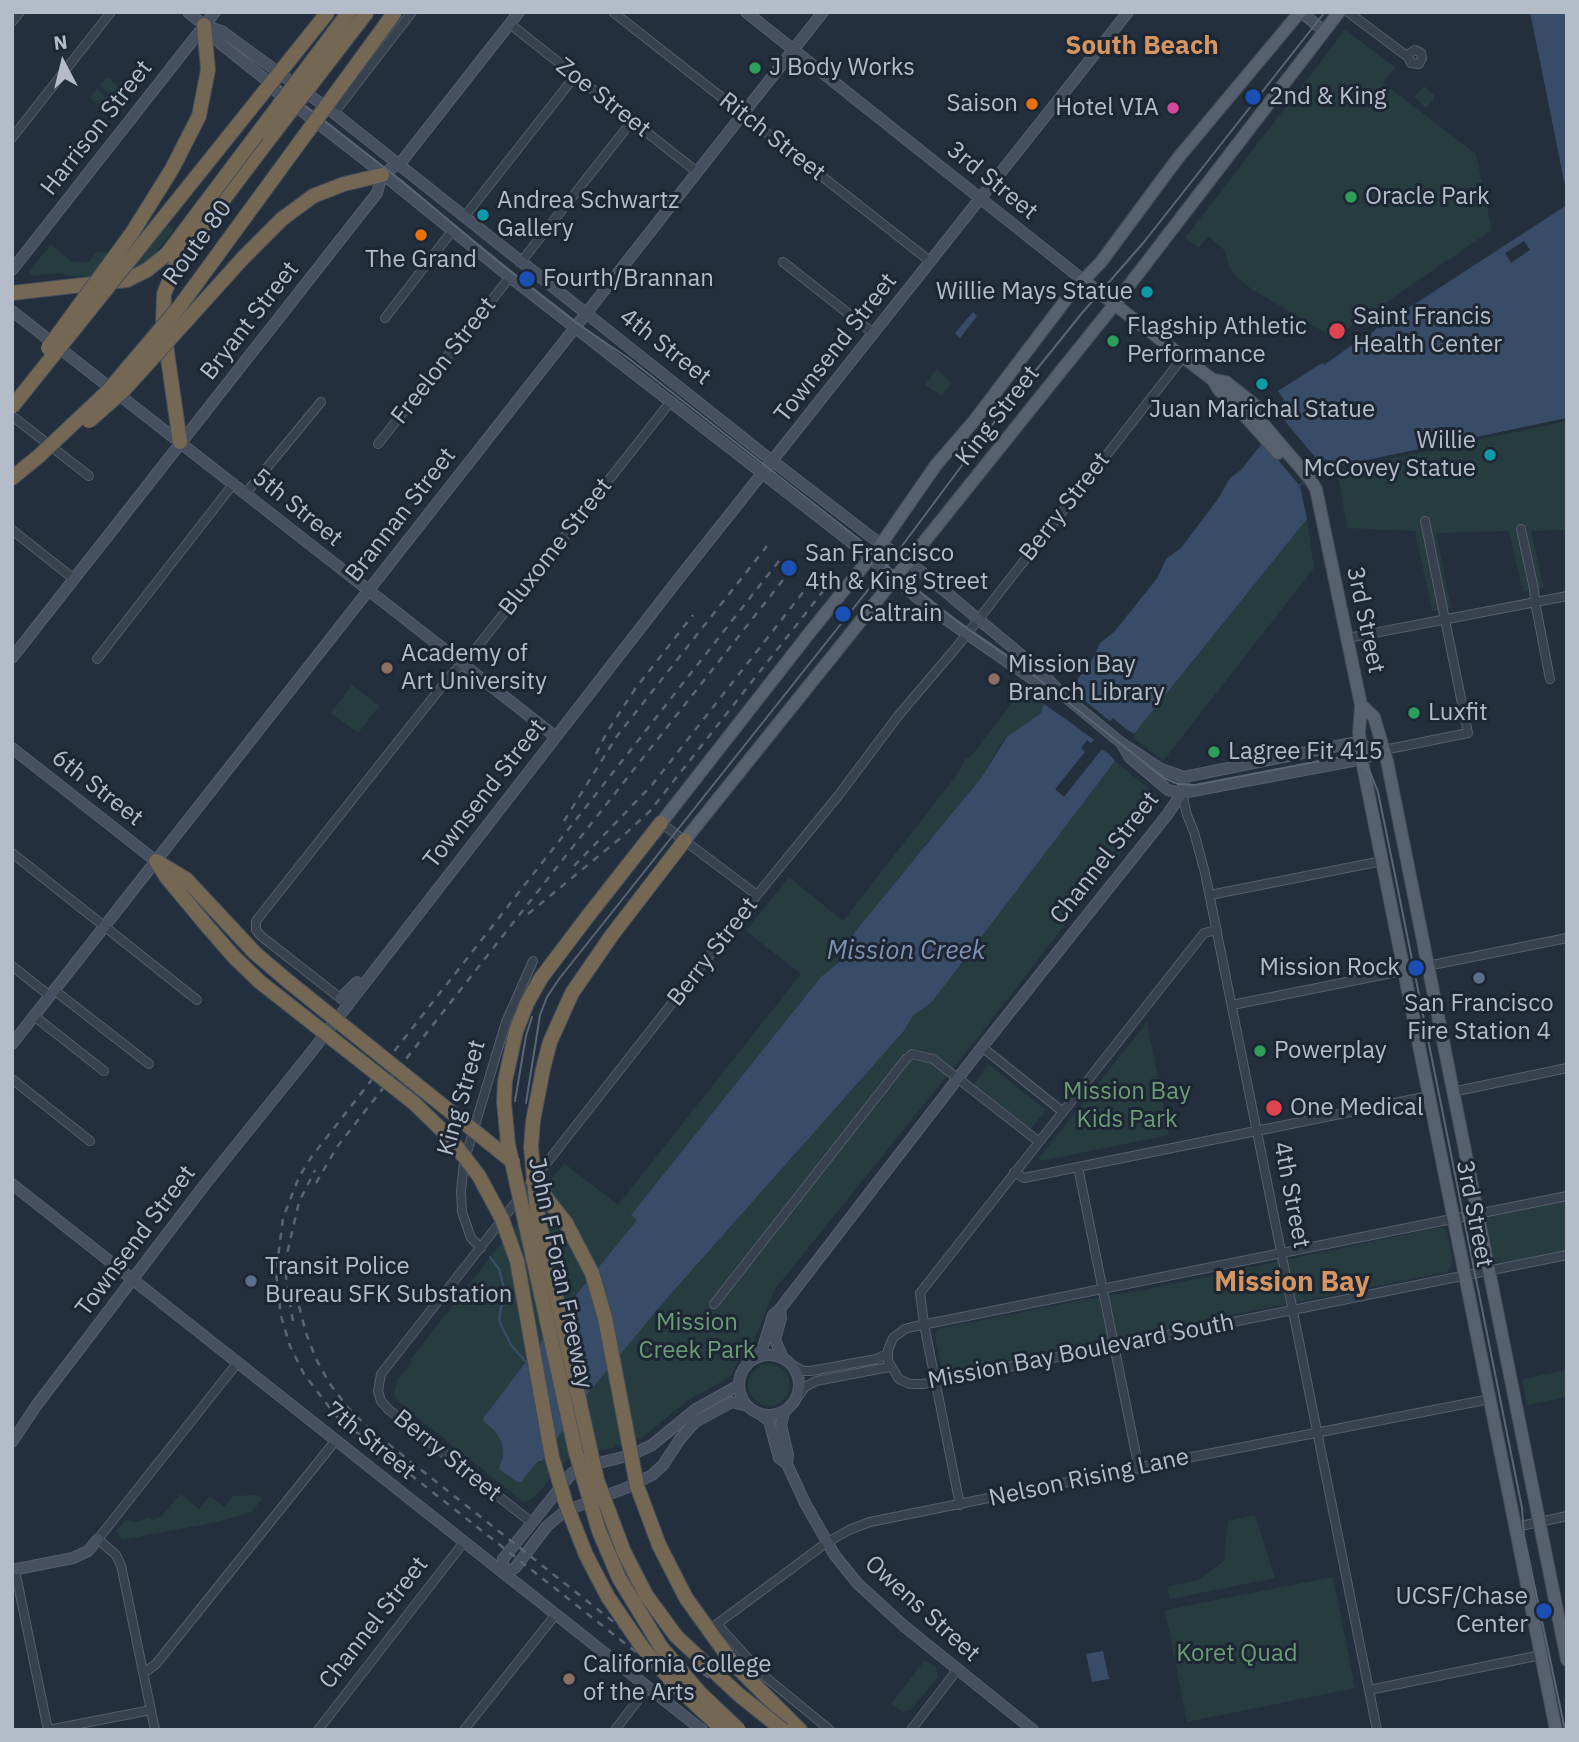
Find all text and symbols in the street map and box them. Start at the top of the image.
north arrow [28,28,98,98]
text: N [52,29,69,55]
district label: South Beach [1065,30,1219,62]
street label: Zoe Street [550,52,656,144]
place label: J Body Works [769,54,915,82]
street label: Harrison Street [35,55,159,201]
marker: J Body Works [747,60,763,76]
place label: 2nd & King [1269,83,1386,111]
street label: Ritch Street [713,87,831,187]
marker: 2nd & King [1243,87,1263,107]
place label: Saison [946,90,1018,118]
place label: Hotel VIA [1055,94,1159,122]
marker: Saison [1024,96,1040,112]
marker: Hotel VIA [1165,100,1181,116]
street label: 3rd Street [941,136,1043,226]
place label: Oracle Park [1365,183,1490,211]
place label: Andrea Schwartz Gallery [497,187,679,243]
marker: Oracle Park [1343,189,1359,205]
street label: Route 80 [158,195,238,291]
marker: Andrea Schwartz Gallery [475,207,491,223]
marker: The Grand [413,227,429,243]
place label: The Grand [365,246,477,274]
street label: Bryant Street [195,256,305,386]
place label: Fourth/Brannan [543,265,714,293]
street label: Townsend Street [769,268,903,428]
marker: Fourth/Brannan [517,269,537,289]
place label: Willie Mays Statue [936,278,1133,306]
marker: Willie Mays Statue [1139,284,1155,300]
street label: Freelon Street [386,292,502,430]
street label: 4th Street [614,302,716,392]
place label: Saint Francis Health Center [1353,303,1502,359]
place label: Flagship Athletic Performance [1127,313,1307,369]
marker: Saint Francis Health Center [1327,321,1347,341]
marker: Flagship Athletic Performance [1105,333,1121,349]
street label: King Street [950,360,1046,472]
marker: Juan Marichal Statue [1254,376,1270,392]
place label: Juan Marichal Statue [1149,396,1375,424]
place label: Willie McCovey Statue [1304,427,1476,483]
street label: Brannan Street [340,442,462,588]
street label: Berry Street [1014,447,1116,567]
marker: Willie McCovey Statue [1482,447,1498,463]
street label: 5th Street [246,463,348,553]
street label: Bluxome Street [493,472,619,622]
place label: San Francisco 4th & King Street [805,540,988,596]
marker: San Francisco 4th & King Street [779,558,799,578]
street label: 3rd Street [1340,564,1390,676]
place label: Caltrain [859,600,943,628]
marker: Caltrain [833,604,853,624]
place label: Academy of Art University [401,640,547,696]
place label: Mission Bay Branch Library [1008,651,1165,707]
marker: Academy of Art University [379,660,395,676]
marker: Mission Bay Branch Library [986,671,1002,687]
place label: Luxfit [1428,699,1488,727]
marker: Luxfit [1406,705,1422,721]
street label: Townsend Street [418,714,552,874]
place label: Lagree Fit 415 [1228,738,1383,766]
street label: 6th Street [46,743,148,833]
marker: Lagree Fit 415 [1206,744,1222,760]
street label: Channel Street [1044,786,1166,930]
street label: Berry Street [662,892,764,1012]
water label: Mission Creek [827,935,985,967]
place label: Mission Rock [1259,954,1400,982]
marker: Mission Rock [1406,958,1426,978]
marker: San Francisco Fire Station 4 [1471,970,1487,986]
place label: San Francisco Fire Station 4 [1404,990,1554,1046]
street label: King Street [432,1037,492,1159]
place label: Powerplay [1274,1037,1387,1065]
marker: Powerplay [1252,1043,1268,1059]
park label: Mission Bay Kids Park [1063,1078,1191,1134]
place label: One Medical [1290,1094,1423,1122]
marker: One Medical [1264,1098,1284,1118]
street label: 4th Street [1267,1139,1315,1251]
street label: John F Foran Freeway [521,1155,599,1391]
street label: 3rd Street [1450,1158,1498,1270]
street label: Townsend Street [70,1160,202,1322]
place label: Transit Police Bureau SFK Substation [265,1253,512,1309]
district label: Mission Bay [1214,1266,1370,1300]
marker: Transit Police Bureau SFK Substation [243,1273,259,1289]
street label: Mission Bay Boulevard South [925,1308,1237,1396]
park label: Mission Creek Park [639,1309,755,1365]
street label: 7th Street [319,1396,421,1486]
street label: Berry Street [387,1404,507,1508]
street label: Nelson Rising Lane [986,1443,1192,1513]
street label: Owens Street [858,1550,986,1668]
street label: Channel Street [313,1551,435,1695]
place label: UCSF/Chase Center [1395,1583,1528,1639]
marker: UCSF/Chase Center [1534,1601,1554,1621]
park label: Koret Quad [1176,1640,1298,1668]
place label: California College of the Arts [583,1651,771,1707]
marker: California College of the Arts [561,1671,577,1687]

